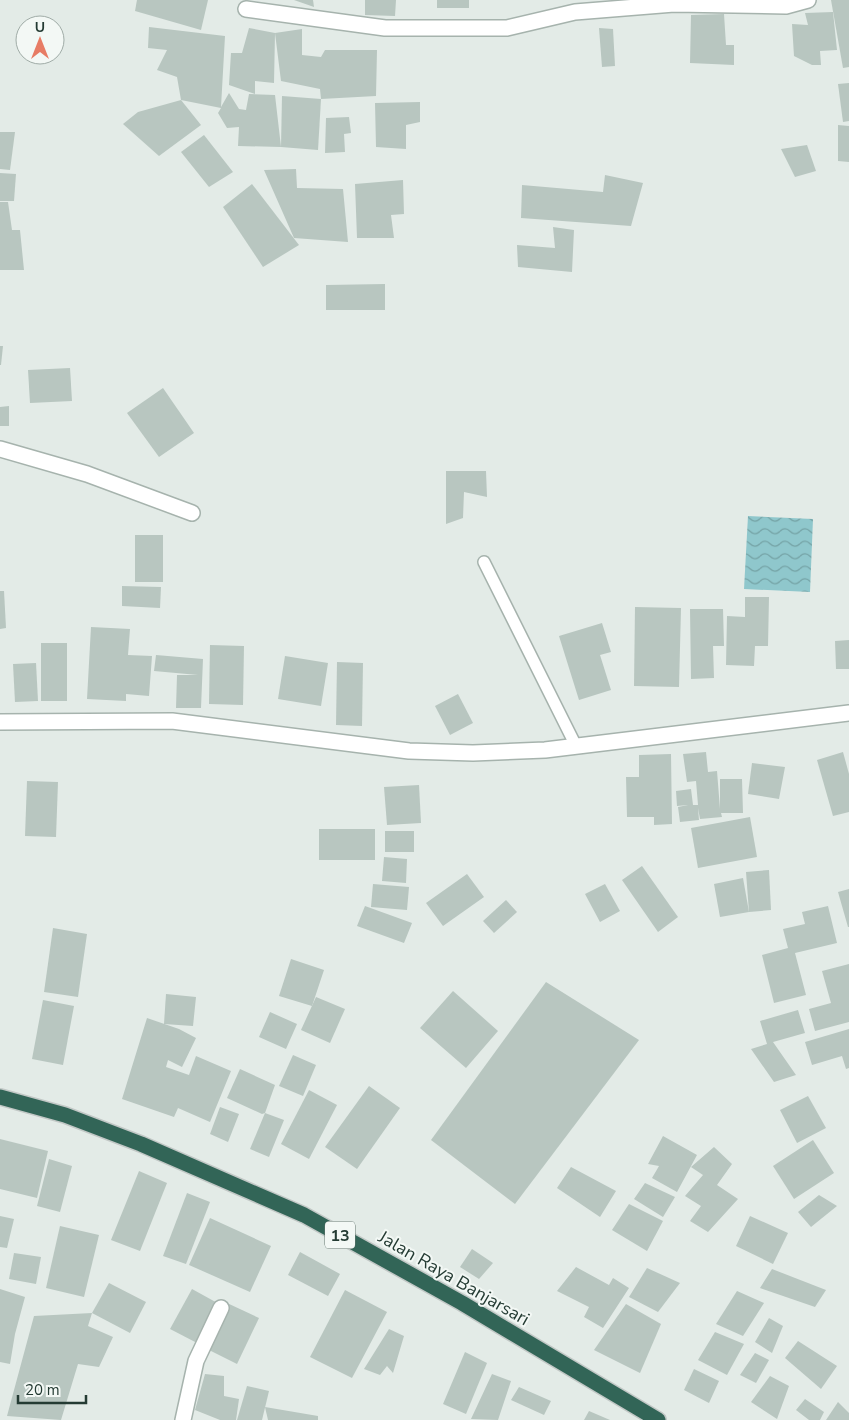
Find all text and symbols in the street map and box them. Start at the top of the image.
north arrow [15,15,65,65]
text: U [35,18,45,37]
road number: 13 [325,1222,355,1248]
street label: Jalan Raya Banjarsari [373,1224,534,1331]
scale bar [18,1372,85,1404]
text: 20 m [25,1380,60,1400]

